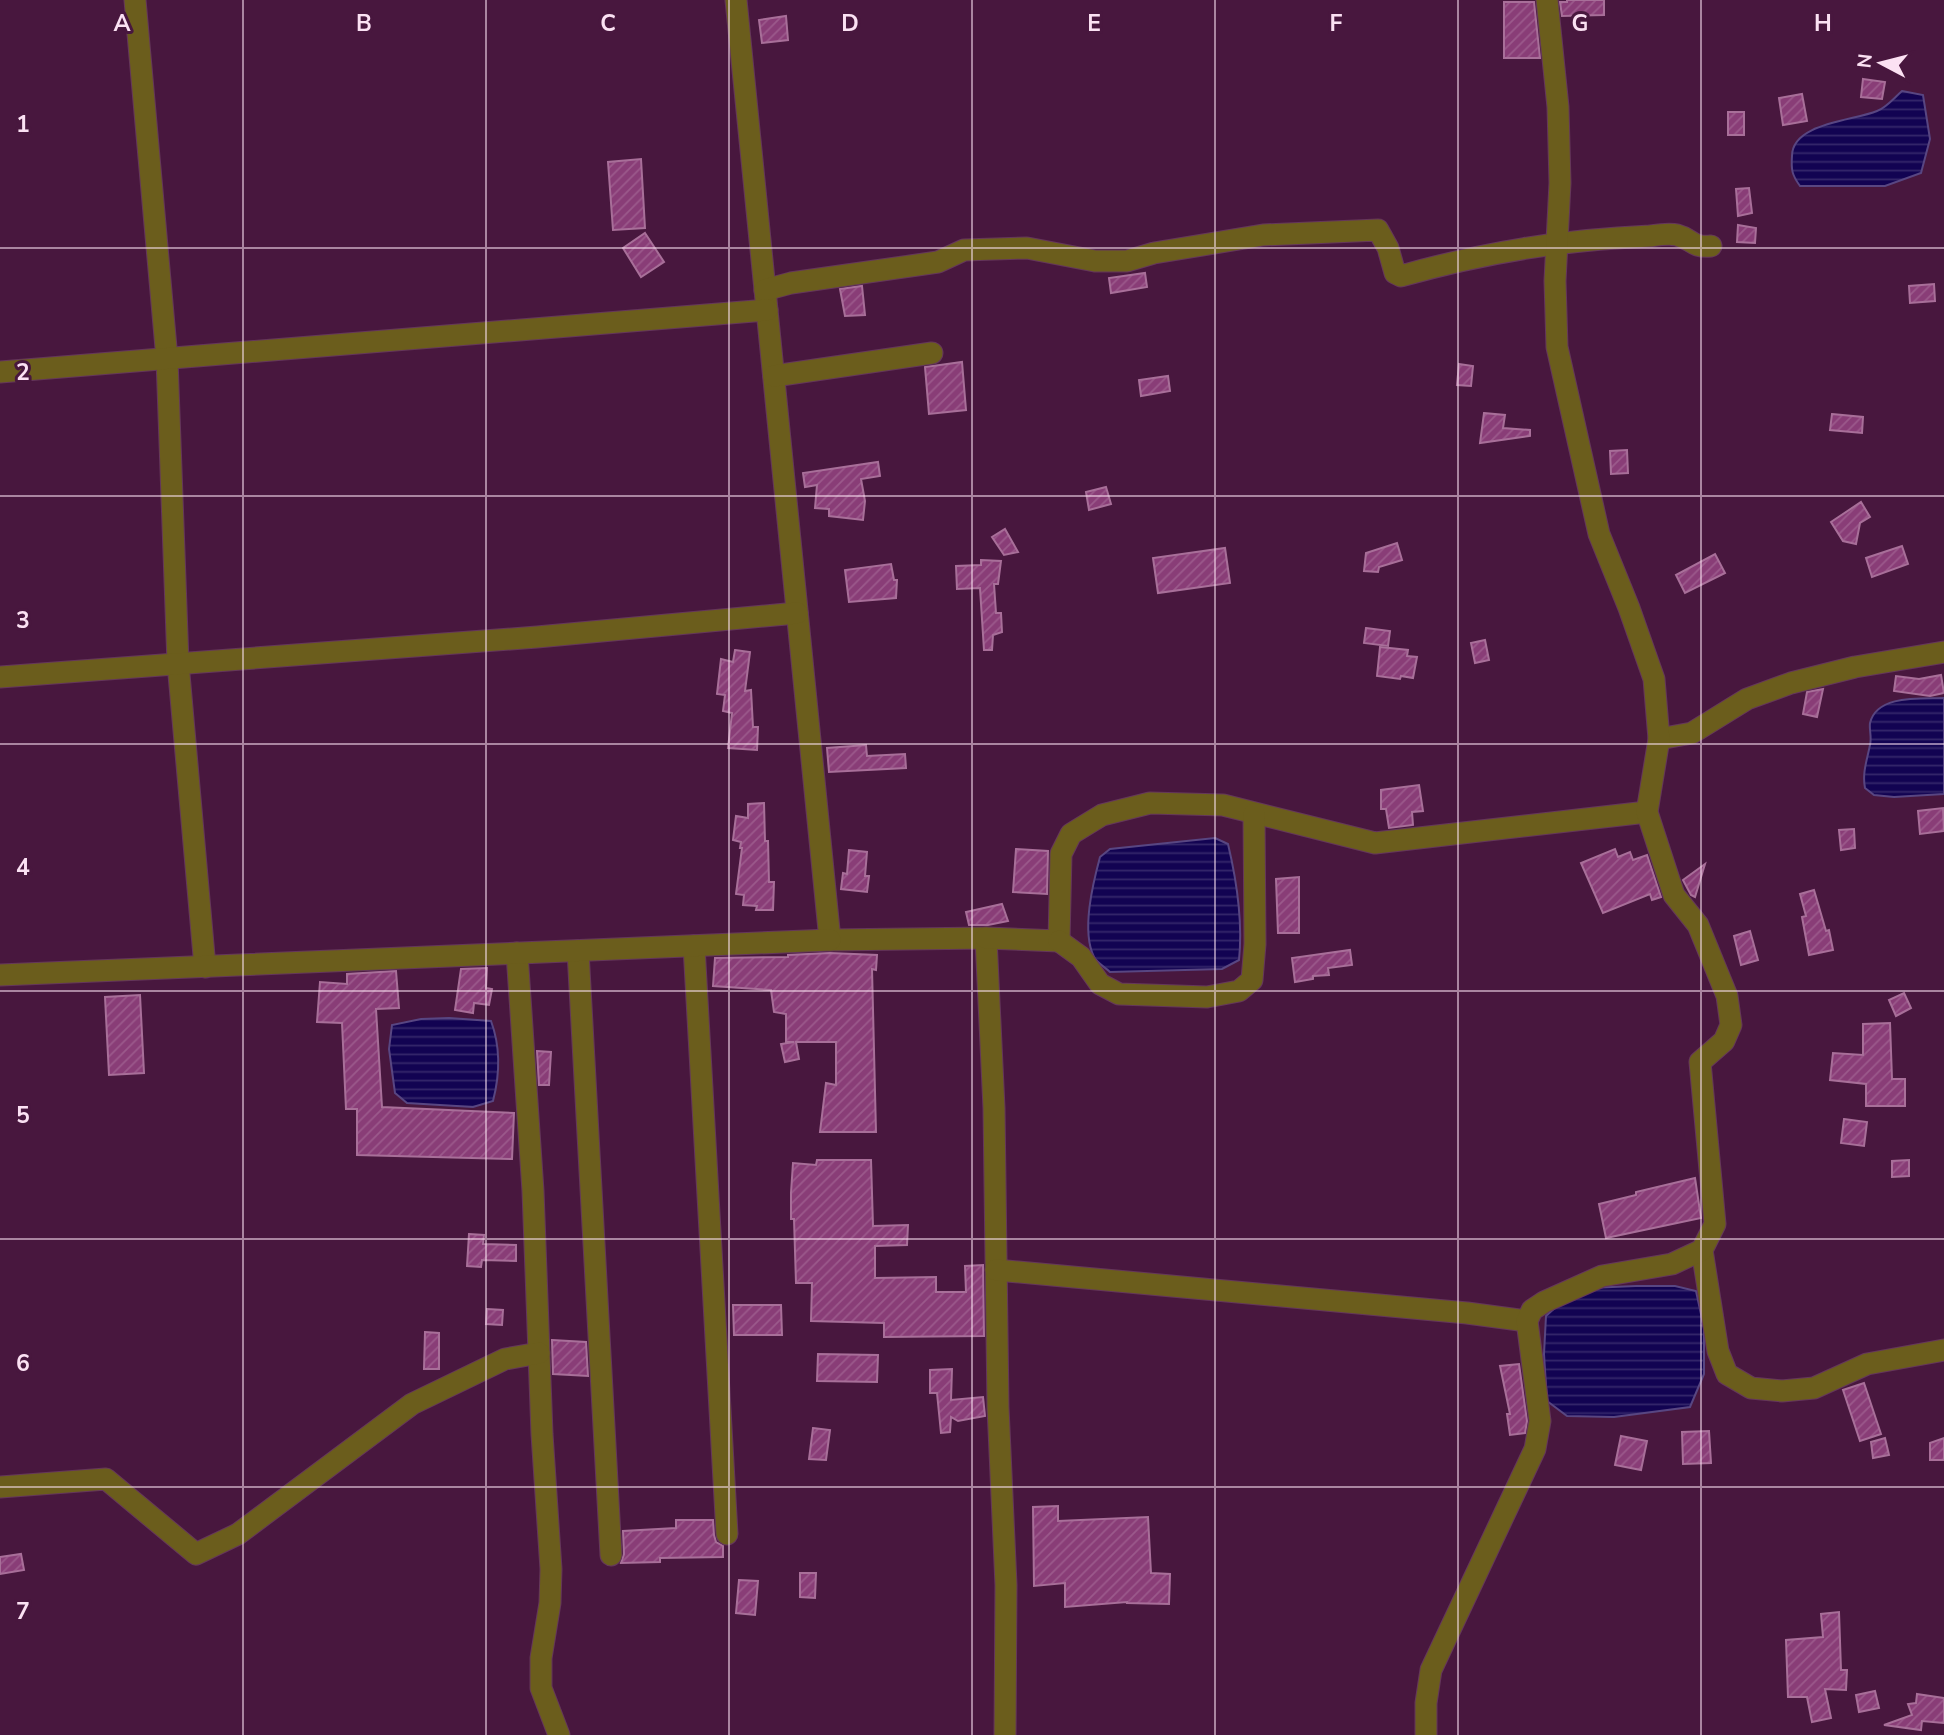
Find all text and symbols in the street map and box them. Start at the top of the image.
text: A [113,8,131,39]
text: B [356,8,372,39]
text: C [600,8,616,39]
text: D [841,8,859,39]
text: E [1087,8,1101,39]
text: F [1330,8,1343,39]
text: G [1572,8,1588,39]
text: H [1814,8,1832,39]
north arrow [1846,28,1916,98]
text: N [1851,52,1879,70]
text: 1 [16,109,30,140]
text: 2 [16,357,30,388]
text: 3 [16,605,30,636]
text: 4 [16,852,30,883]
text: 5 [16,1100,30,1131]
text: 6 [16,1348,30,1379]
text: 7 [16,1596,30,1627]

